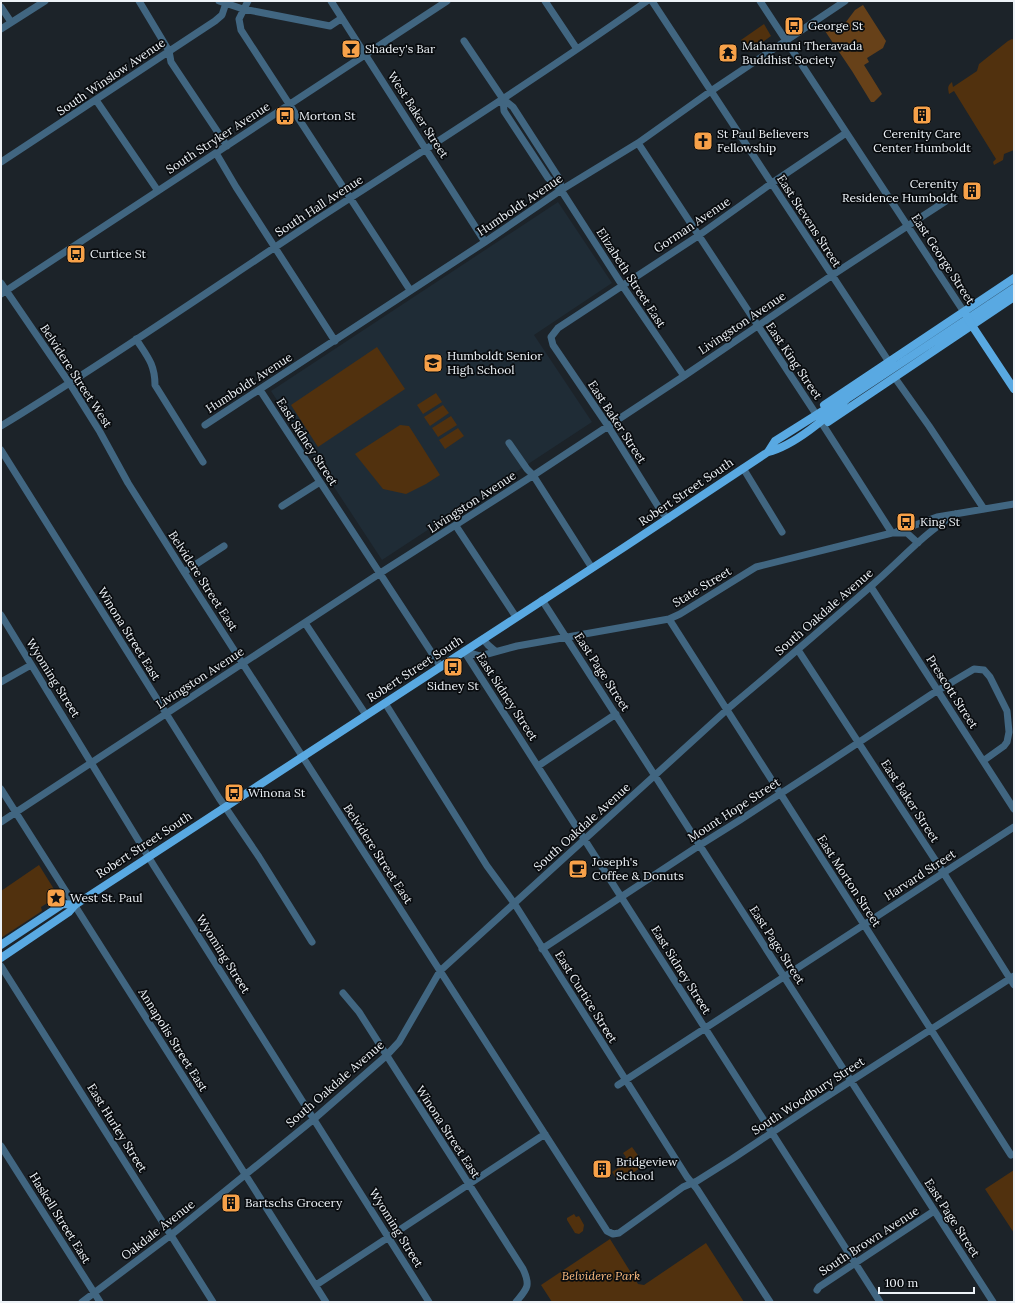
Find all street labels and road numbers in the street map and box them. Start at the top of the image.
street label: South Winslow Avenue [54,34,168,118]
street label: West Baker Street [385,69,452,161]
street label: South Stryker Avenue [163,98,273,177]
street label: Humboldt Avenue [474,170,566,239]
street label: South Hall Avenue [272,171,366,240]
street label: East Stevens Street [774,172,845,270]
street label: Gorman Avenue [650,193,733,256]
street label: East George Street [909,211,978,307]
street label: Elizabeth Street East [594,225,669,331]
street label: Livingston Avenue [695,288,789,357]
street label: East King Street [763,319,826,402]
street label: Belvidere Street West [37,321,116,431]
street label: Humboldt Avenue [203,349,295,416]
street label: East Baker Street [585,377,650,466]
street label: East Sidney Street [273,395,342,489]
street label: Robert Street South [635,454,736,529]
street label: Livingston Avenue [425,467,519,536]
street label: Belvidere Street East [166,528,242,634]
street label: State Street [670,563,734,610]
street label: South Oakdale Avenue [772,565,876,658]
street label: Winona Street East [95,584,164,683]
street label: East Page Street [571,630,634,714]
street label: Robert Street South [364,632,465,705]
street label: Wyoming Street [23,636,84,720]
street label: Livingston Avenue [153,643,247,712]
street label: East Sidney Street [473,650,542,744]
street label: Prescott Street [923,652,982,731]
street label: East Baker Street [878,756,943,845]
street label: Mount Hope Street [685,774,783,845]
street label: South Oakdale Avenue [530,779,634,874]
street label: Belvidere Street East [341,801,417,907]
street label: Robert Street South [93,808,194,881]
street label: East Morton Street [814,832,885,930]
street label: Harvard Street [881,846,959,903]
street label: East Page Street [746,903,809,987]
street label: Wyoming Street [193,912,254,996]
street label: East Sidney Street [648,923,715,1017]
street label: East Curtice Street [552,948,621,1046]
street label: Annapolis Street East [135,985,211,1094]
street label: South Oakdale Avenue [283,1037,387,1130]
street label: South Woodbury Street [748,1053,867,1138]
street label: East Hurley Street [84,1081,151,1175]
street label: Winona Street East [413,1083,484,1181]
street label: Haskell Street East [26,1169,95,1266]
street label: East Page Street [921,1176,984,1260]
street label: Wyoming Street [366,1186,427,1270]
street label: Oakdale Avenue [118,1196,198,1263]
street label: South Brown Avenue [816,1202,922,1278]

